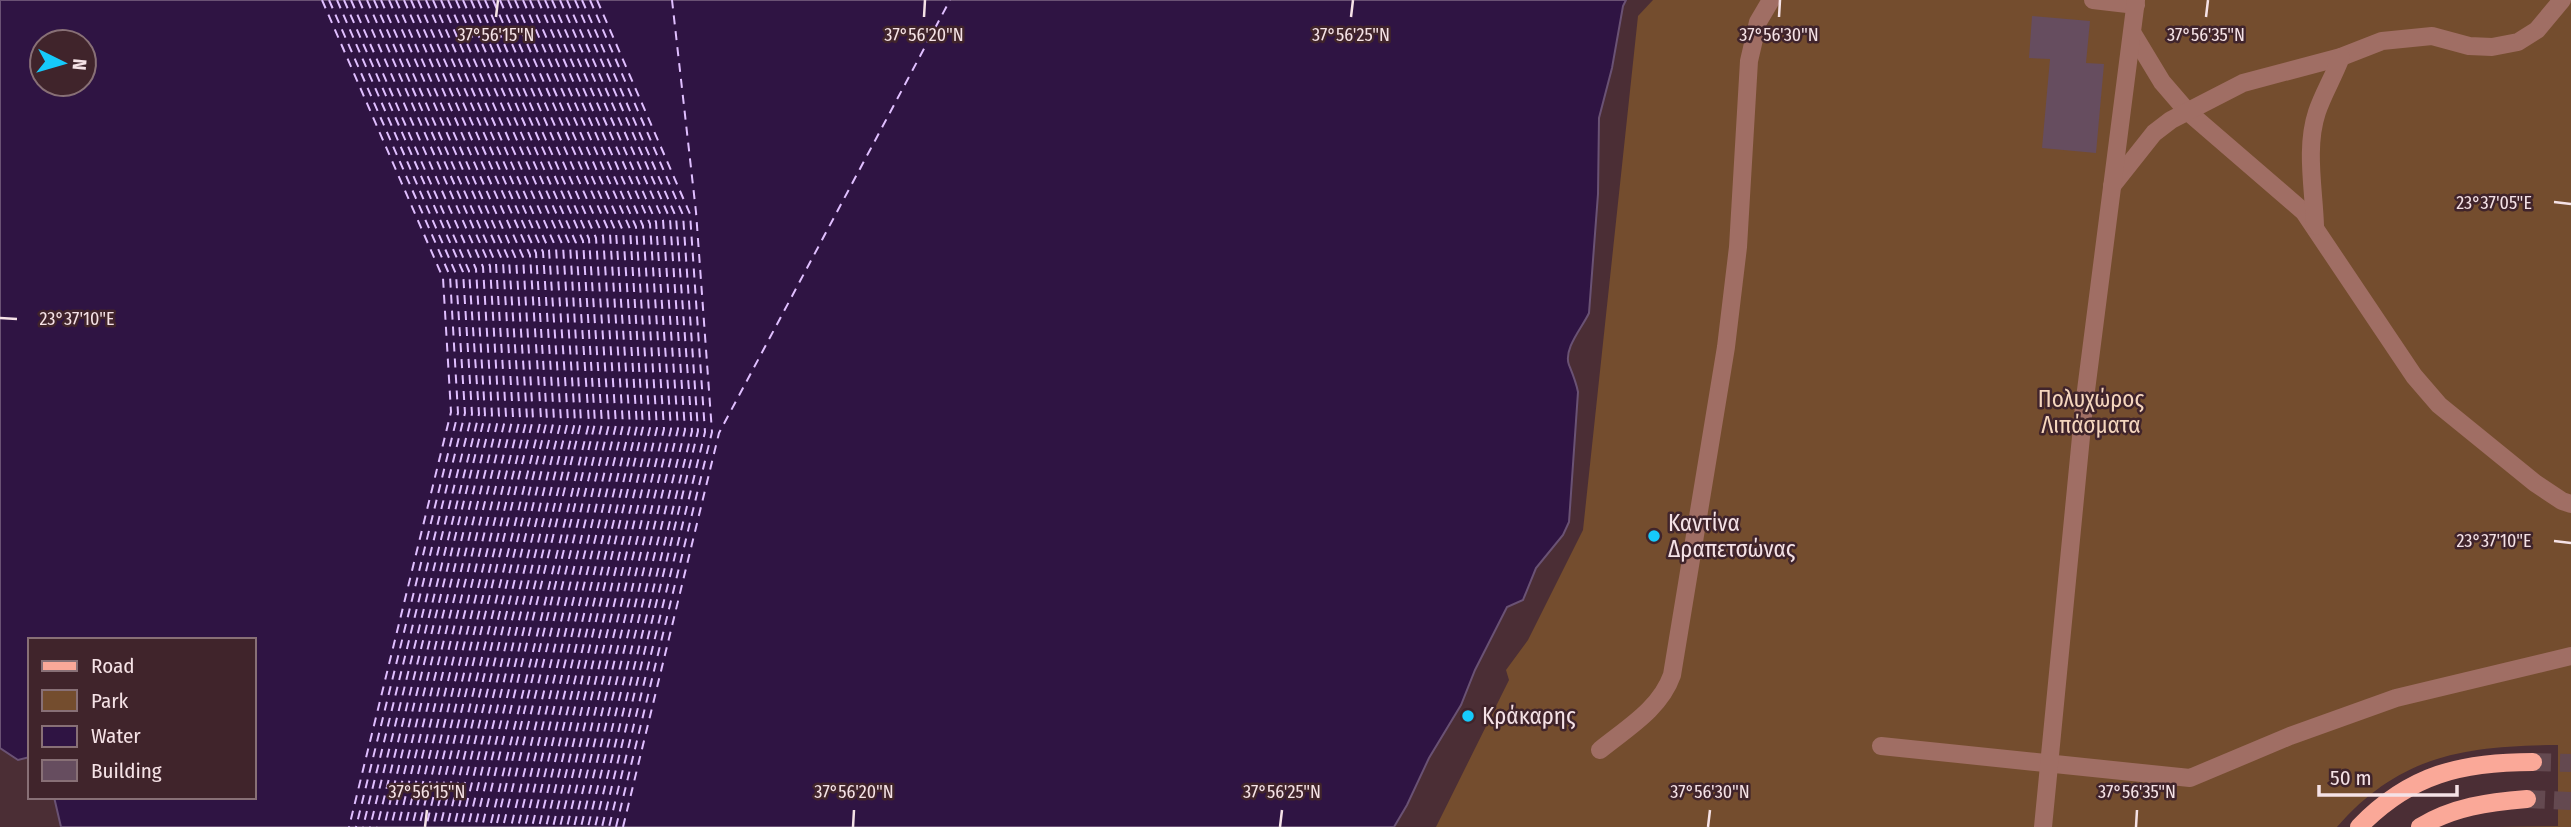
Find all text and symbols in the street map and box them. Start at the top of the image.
text: 37°56'15"N [458,24,534,46]
text: 37°56'20"N [884,24,964,46]
text: 37°56'25"N [1312,24,1390,46]
text: 37°56'30"N [1739,24,1819,46]
text: 37°56'35"N [2167,24,2245,46]
north arrow [28,28,98,98]
text: N [67,58,91,71]
text: 23°37'05"E [2456,192,2532,214]
text: 23°37'10"E [39,308,115,330]
park label: Πολυχώρος Λιπάσματα [2038,385,2144,439]
place label: Καντίνα Δραπετσώνας [1668,509,1796,563]
marker: Καντίνα Δραπετσώνας [1646,528,1662,544]
text: 23°37'10"E [2456,530,2532,552]
legend [28,638,256,799]
text: Road [91,653,135,679]
text: Park [91,688,129,714]
place label: Κράκαρης [1482,702,1576,730]
marker: Κράκαρης [1460,708,1476,724]
text: Water [91,723,141,749]
scale bar [2319,754,2457,798]
text: Building [91,758,162,784]
text: 50 m [2330,765,2372,791]
text: 37°56'15"N [389,781,465,803]
text: 37°56'20"N [814,781,894,803]
text: 37°56'25"N [1243,781,1321,803]
text: 37°56'30"N [1670,781,1750,803]
text: 37°56'35"N [2098,781,2176,803]

